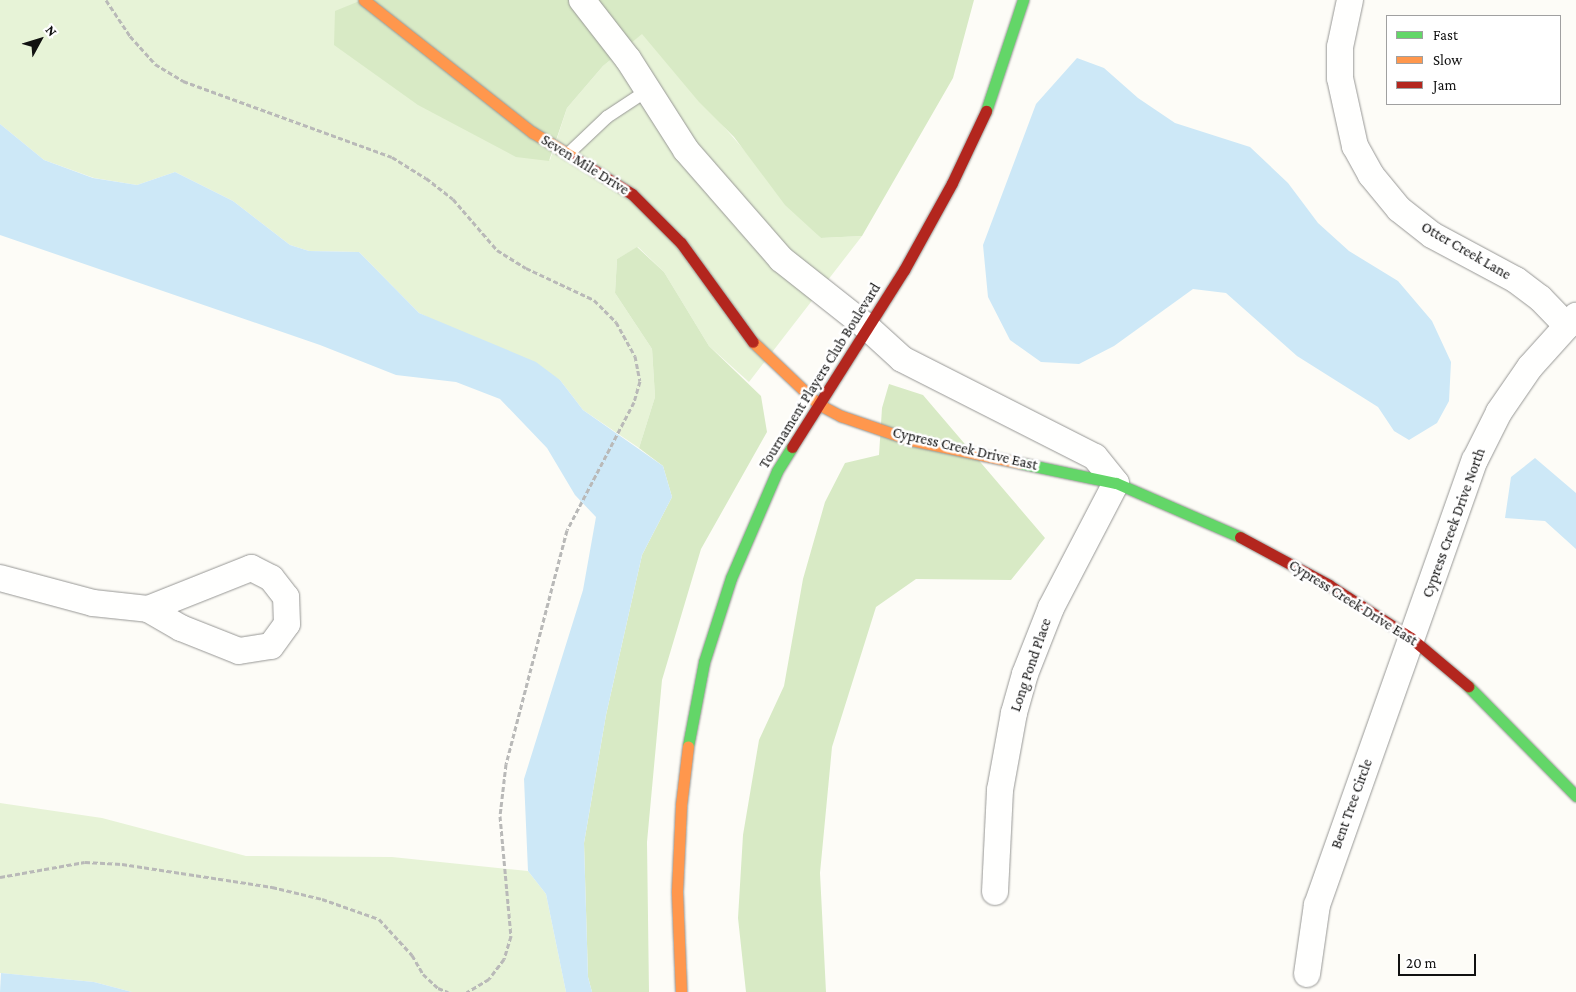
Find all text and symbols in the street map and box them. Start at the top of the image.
north arrow [15,15,65,65]
legend [1386,15,1561,105]
text: N [42,22,61,39]
text: Fast [1433,27,1458,43]
text: Slow [1433,52,1462,68]
text: Jam [1433,77,1456,93]
street label: Seven Mile Drive [538,131,632,199]
street label: Otter Creek Lane [1418,218,1514,284]
street label: Tournament Players Club Boulevard [755,280,885,472]
street label: Cypress Creek Drive East [891,424,1039,474]
street label: Cypress Creek Drive North [1419,446,1489,600]
street label: Cypress Creek Drive East [1285,556,1421,650]
street label: Long Pond Place [1007,616,1055,714]
street label: Bent Tree Circle [1327,757,1377,851]
scale bar [1401,944,1478,976]
text: 20 m [1406,955,1437,971]

